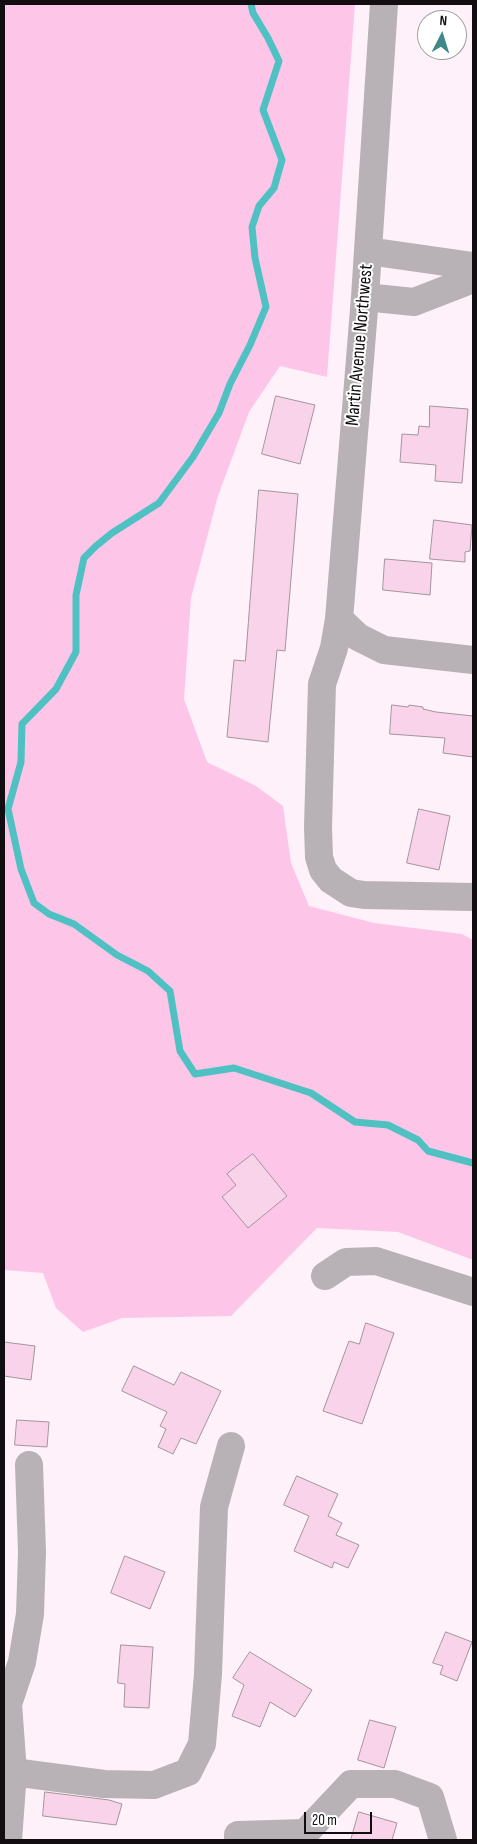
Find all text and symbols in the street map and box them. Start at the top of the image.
north arrow [417,10,467,60]
text: N [439,12,448,29]
street label: Martin Avenue Northwest [342,263,378,427]
scale bar [307,1802,374,1834]
text: 20 m [312,1811,337,1830]

